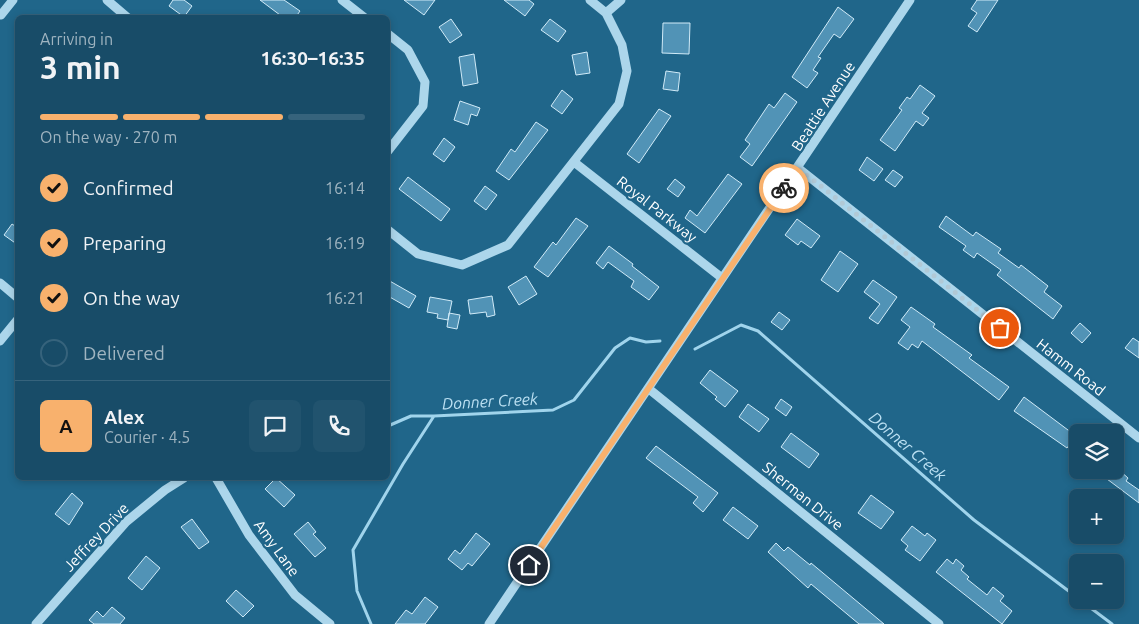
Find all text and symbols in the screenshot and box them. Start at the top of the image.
text: Arriving in [40,30,113,48]
text: 16:30–16:35 [260,47,365,69]
text: 3 min [40,49,121,85]
street label: Beattie Avenue [788,58,858,154]
text: On the way · 270 m [40,128,177,146]
courier [759,163,809,213]
street label: Royal Parkway [614,173,700,245]
icon: check [40,174,68,202]
icon: bike [770,174,798,202]
text: Confirmed [83,177,174,199]
text: 16:14 [325,179,365,197]
icon: check [40,229,68,257]
text: Preparing [83,232,167,254]
text: 16:19 [325,234,365,252]
icon: check [40,284,68,312]
text: On the way [83,287,180,309]
text: 16:21 [325,289,365,307]
pin [979,307,1021,349]
icon: bag [986,314,1014,342]
street label: Hamm Road [1033,335,1109,399]
text: Delivered [83,342,165,364]
water label: Donner Creek [442,389,539,413]
button: chat [249,400,301,452]
button: phone [313,400,365,452]
text: Alex [104,406,144,428]
water label: Donner Creek [866,408,951,485]
text: A [59,415,73,437]
map controls [1069,424,1124,609]
button: layers [1069,424,1124,479]
text: Courier · 4.5 [104,428,190,446]
street label: Sherman Drive [759,458,847,534]
button: + [1069,489,1124,544]
street label: Jeffrey Drive [60,499,132,575]
street label: Amy Lane [251,516,303,580]
pin [508,544,550,586]
icon: home [515,551,543,579]
button: − [1069,554,1124,609]

